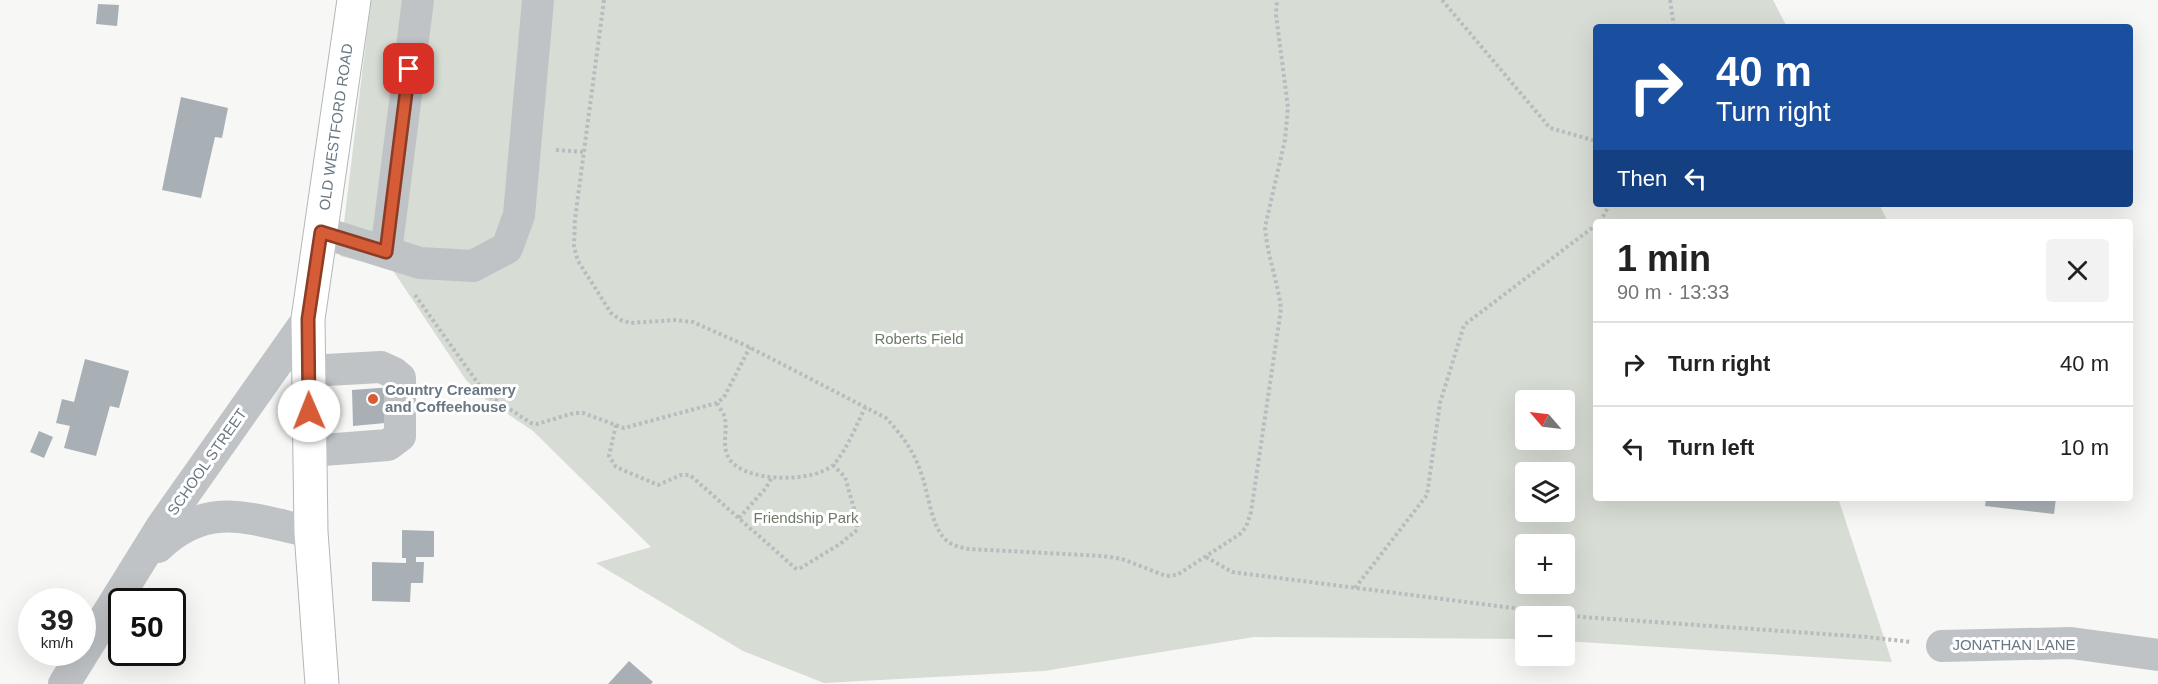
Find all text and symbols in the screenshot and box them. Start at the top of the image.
street label: OLD WESTFORD ROAD [315,42,356,211]
pin [383,43,434,94]
icon: right [1617,48,1695,126]
text: 40 m [1716,48,1812,95]
icon: arrive [392,52,425,85]
text: Turn right [1716,97,1831,127]
icon: left [1679,162,1712,195]
text: Then [1617,166,1667,191]
text: 1 min [1617,238,1711,279]
button: close [2046,239,2109,302]
text: 90 m · 13:33 [1617,281,1729,303]
park label: Roberts Field [874,330,964,347]
icon: right [1617,348,1650,381]
text: Turn right [1668,351,1770,376]
text: 40 m [2060,351,2109,376]
position arrow [277,379,341,443]
place label: Country Creamery and Coffeehouse [385,381,517,415]
north arrow [1515,390,1575,450]
map controls [1515,390,1575,666]
marker: Country Creamery and Coffeehouse [366,392,380,406]
street label: SCHOOL STREET [163,405,250,518]
icon: left [1617,432,1650,465]
text: Turn left [1668,435,1754,460]
text: 10 m [2060,435,2109,460]
button: layers [1515,462,1575,522]
park label: Friendship Park [753,509,859,526]
button: + [1515,534,1575,594]
speed limit sign: 50 [108,588,186,666]
text: 39 [40,603,74,636]
button: − [1515,606,1575,666]
text: km/h [41,634,73,651]
street label: JONATHAN LANE [1952,636,2076,653]

